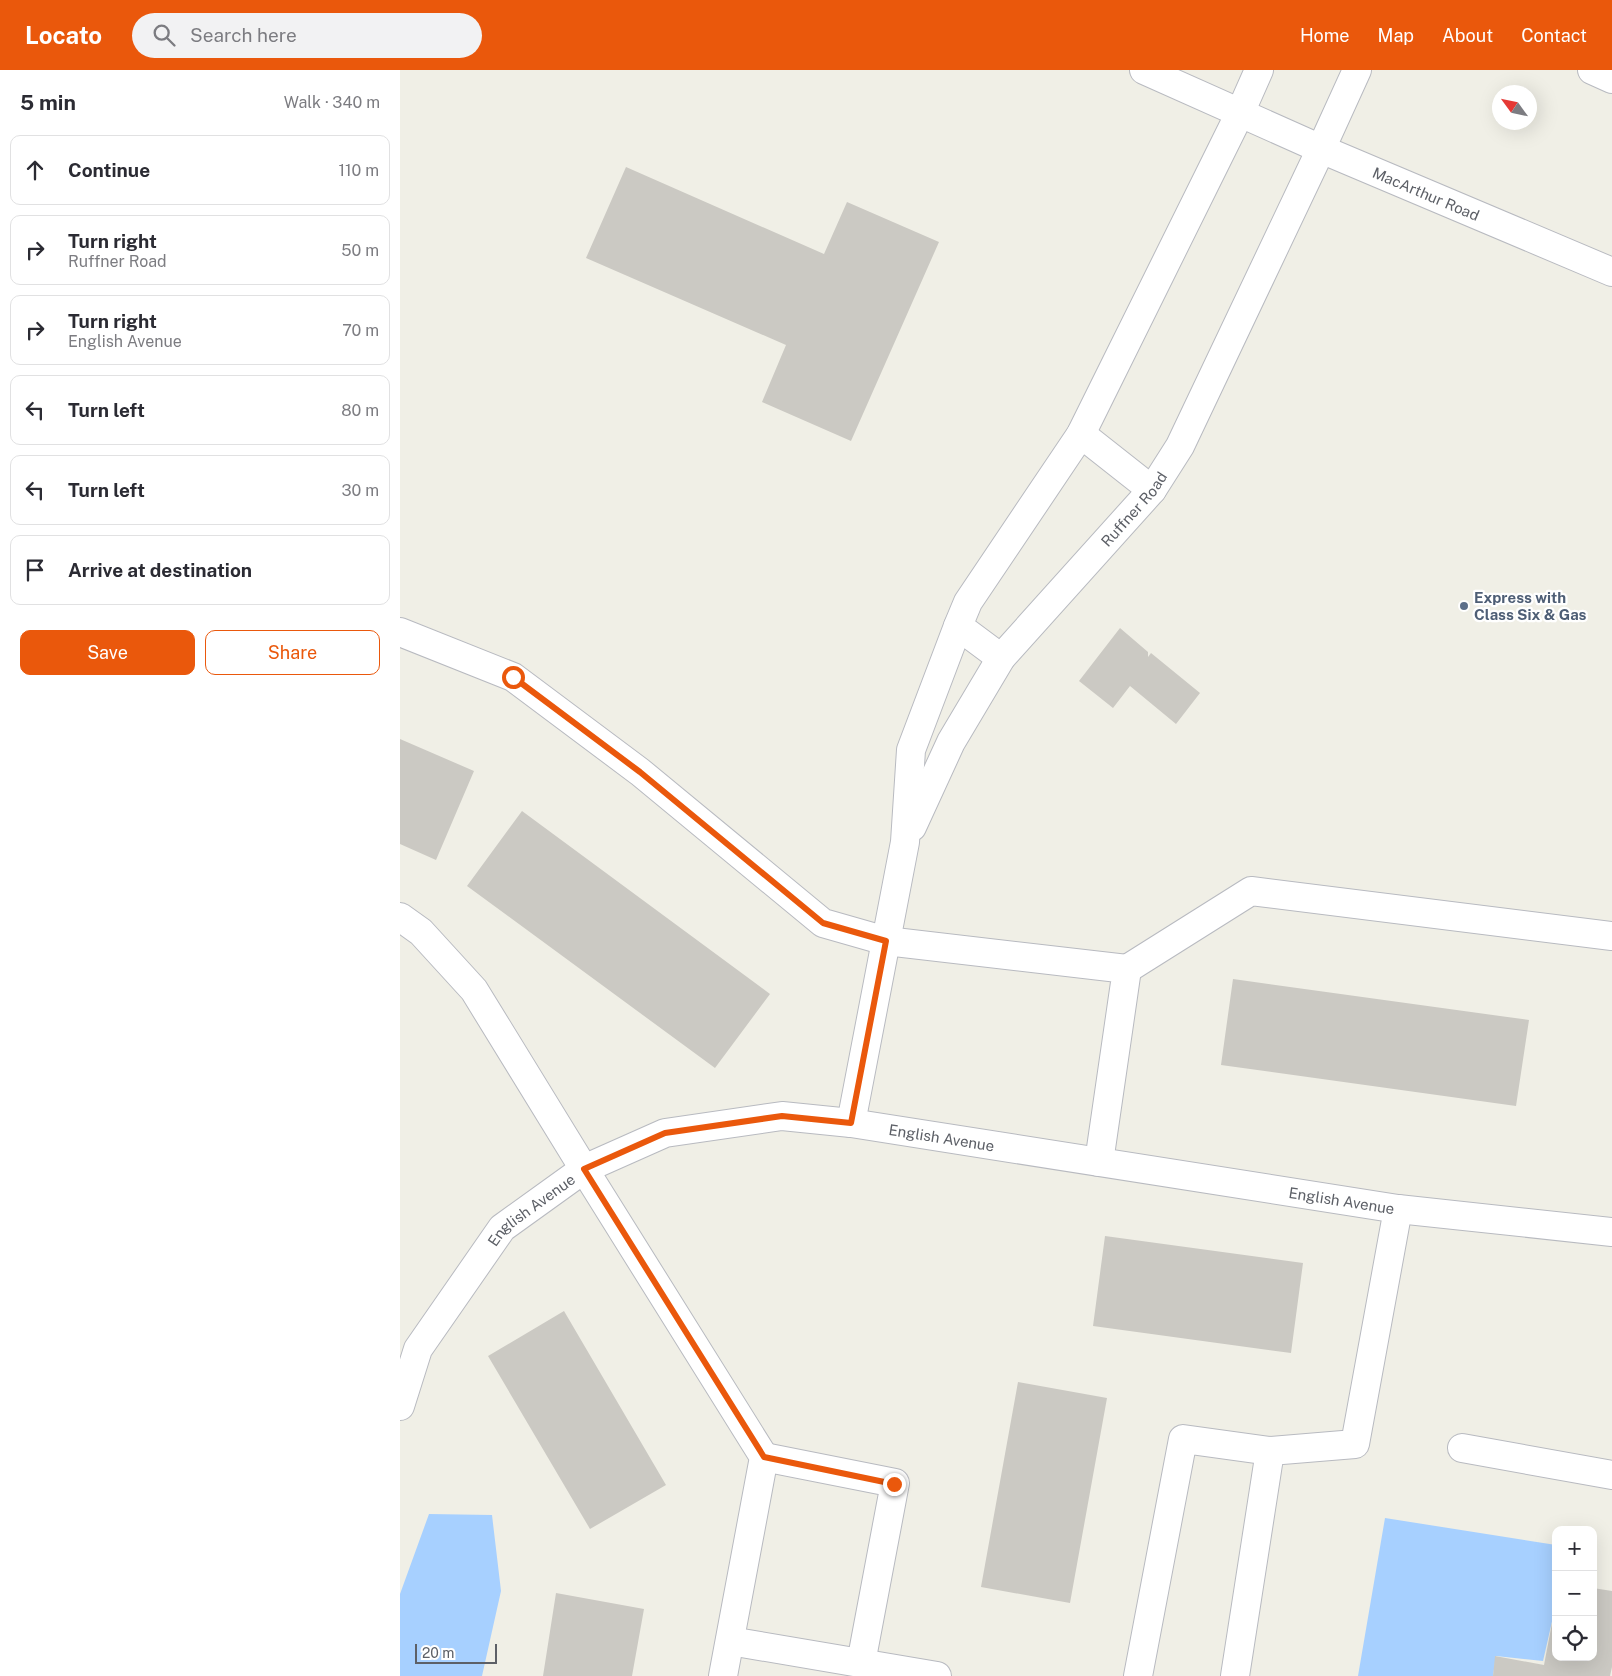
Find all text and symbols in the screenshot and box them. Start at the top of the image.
search box [132,13,482,58]
text: Locato [25,21,102,49]
icon: search [150,21,178,49]
text: Search here [190,24,297,46]
text: Home [1300,25,1350,46]
text: Map [1378,25,1414,46]
text: About [1442,25,1493,46]
text: Contact [1521,25,1587,46]
north arrow [1492,85,1537,130]
text: 5 min [20,90,76,115]
text: Walk · 340 m [284,93,380,112]
icon: ahead [21,156,49,184]
text: Continue [68,159,150,181]
text: 110 m [338,161,379,180]
street label: MacArthur Road [1370,163,1482,224]
text: Turn right [68,230,157,252]
icon: right [21,236,49,264]
text: 50 m [341,241,379,260]
text: Ruffner Road [68,252,167,271]
text: Turn right [68,310,157,332]
icon: right [21,316,49,344]
text: 70 m [342,321,379,340]
text: English Avenue [68,332,182,351]
icon: left [21,396,49,424]
text: Turn left [68,399,145,421]
text: 80 m [341,401,379,420]
street label: Ruffner Road [1097,468,1170,550]
icon: left [21,476,49,504]
text: Turn left [68,479,145,501]
text: 30 m [342,481,379,500]
icon: arrive [21,556,49,584]
text: Arrive at destination [68,559,252,581]
place label: Express with Class Six & Gas [1474,589,1587,623]
marker: Express with Class Six & Gas [1458,600,1470,612]
button: Save [20,630,195,675]
button: Share [205,630,380,675]
route start [502,666,525,689]
street label: English Avenue [888,1121,996,1154]
street label: English Avenue [484,1170,578,1249]
street label: English Avenue [1288,1183,1396,1217]
route end [883,1473,906,1496]
map controls [1552,1526,1597,1661]
button: + [1552,1526,1597,1571]
button: − [1552,1571,1597,1616]
button: locate [1552,1616,1597,1661]
scale bar [415,1641,498,1664]
text: 20 m [422,1645,454,1661]

